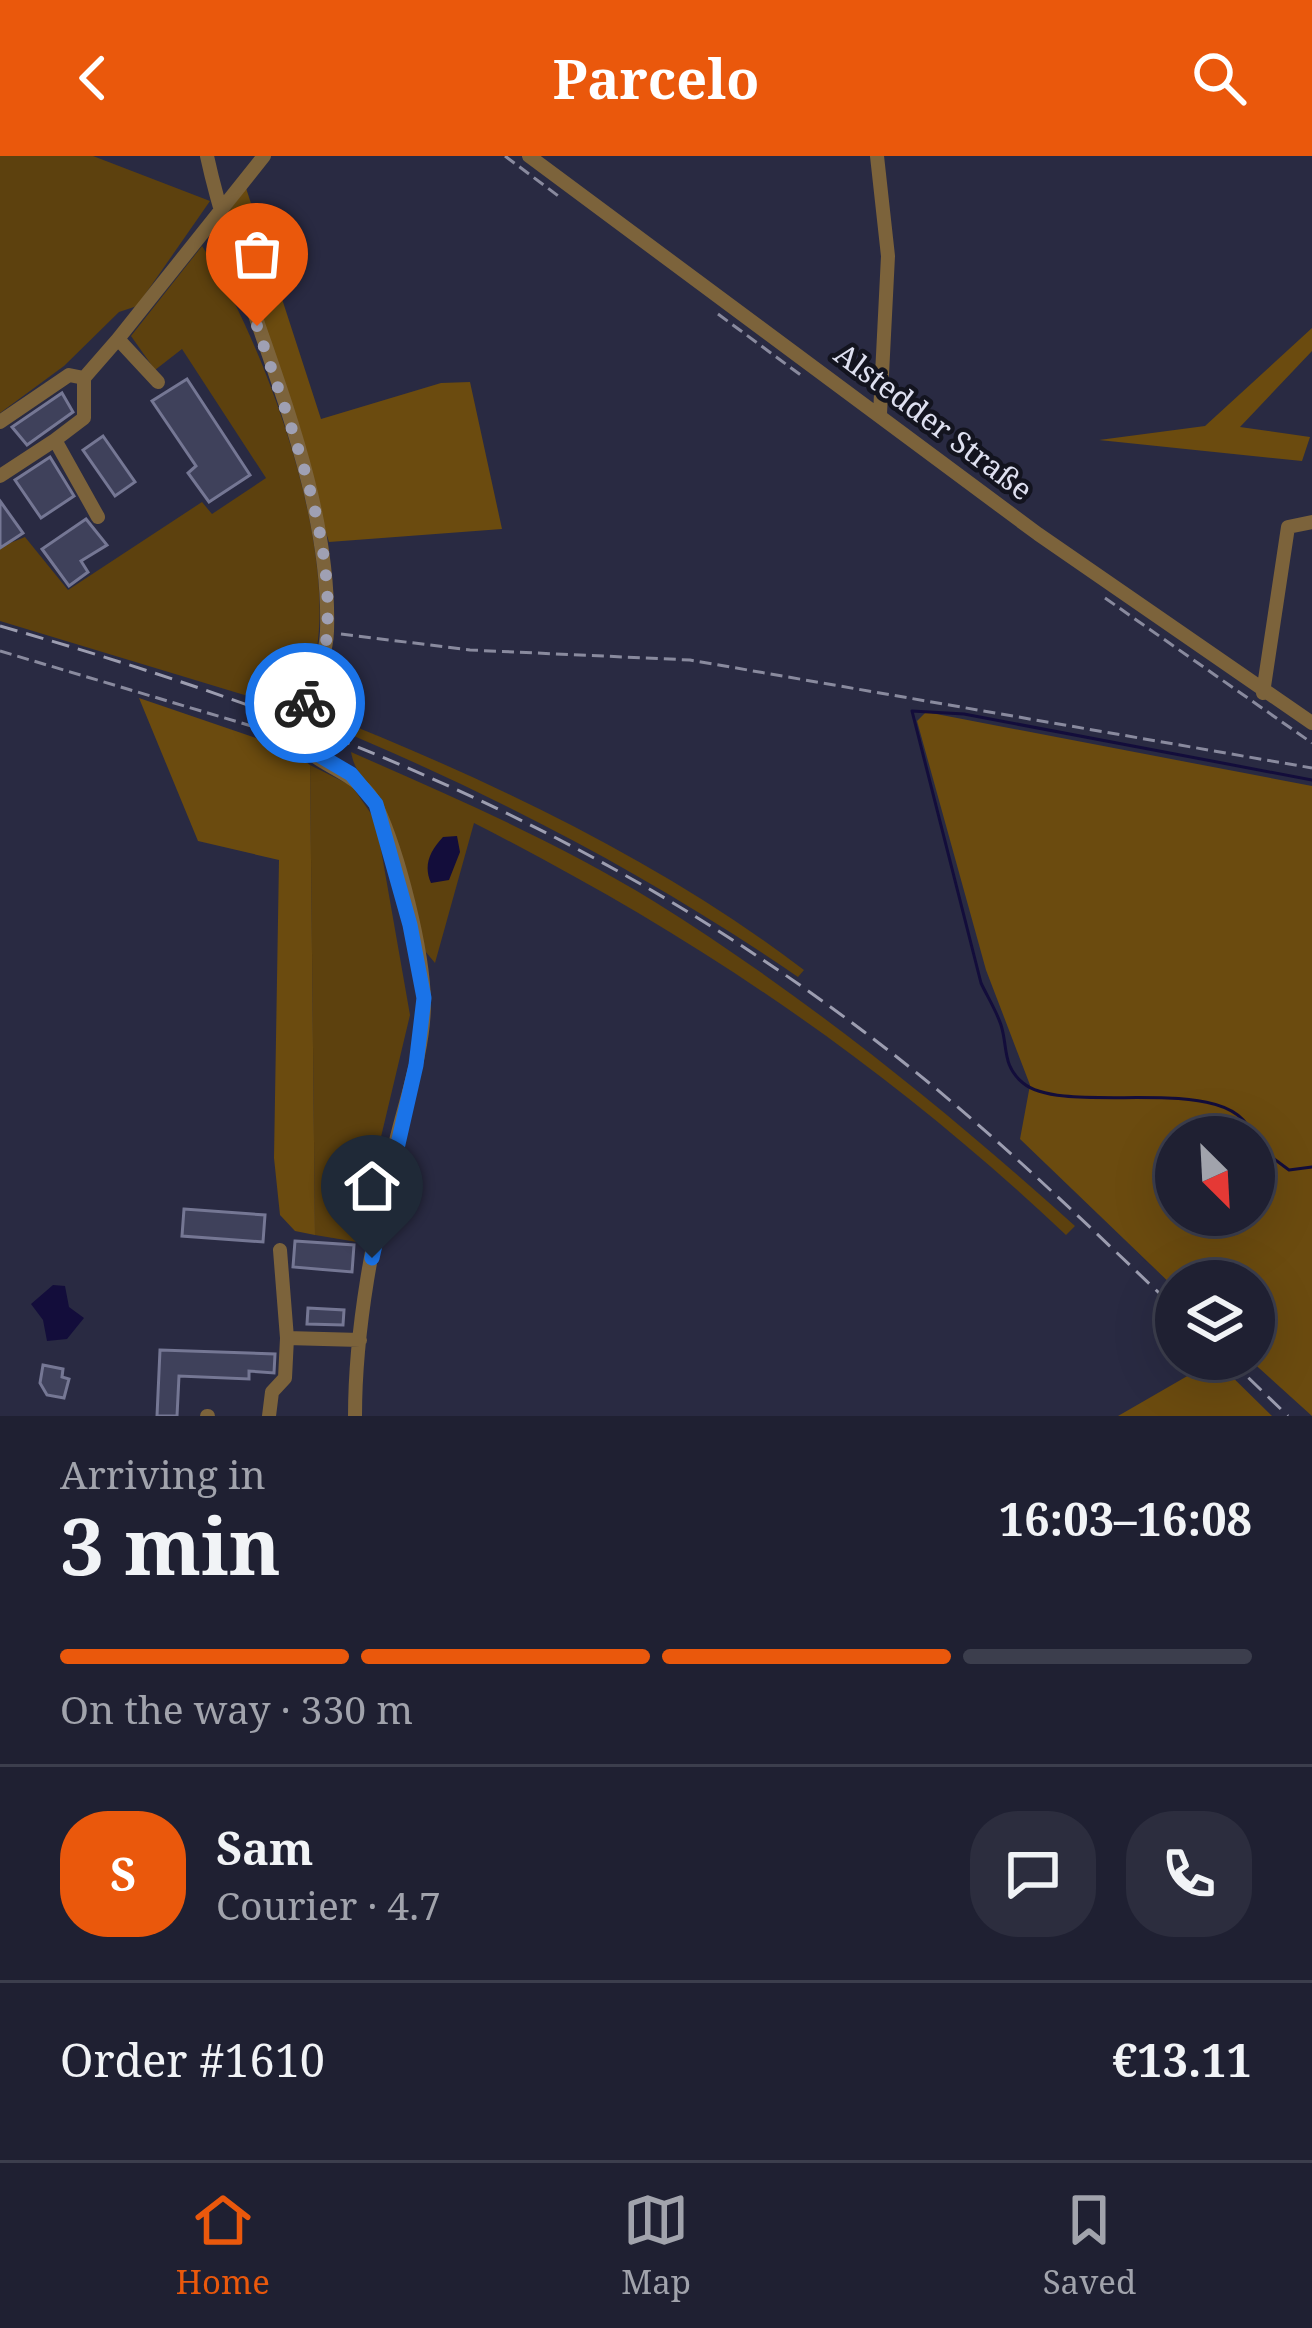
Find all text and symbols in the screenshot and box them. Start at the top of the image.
text: Parcelo [553,41,759,115]
icon: back [60,45,126,111]
icon: search [1186,45,1252,111]
pin [206,203,308,326]
icon: bag [224,221,290,287]
street label: Alstedder Straße [827,333,1041,509]
courier [245,643,365,763]
icon: bike [272,670,338,736]
north arrow [1155,1116,1275,1236]
map controls [1155,1116,1275,1380]
pin [321,1135,423,1258]
icon: home [339,1153,405,1219]
button: layers [1155,1260,1275,1380]
text: Arriving in [60,1447,266,1500]
text: 16:03–16:08 [999,1488,1252,1549]
text: 3 min [60,1492,281,1598]
text: On the way · 330 m [60,1682,413,1735]
button: chat [970,1811,1096,1937]
button: phone [1126,1811,1252,1937]
text: Sam [216,1817,313,1878]
text: S [110,1843,136,1904]
text: Courier · 4.7 [216,1878,441,1931]
text: Order #1610 [60,2029,325,2090]
text: €13.11 [1112,2029,1252,2090]
tab: Home [176,2187,270,2304]
tab: Map [621,2187,691,2304]
tab: Saved [1043,2187,1136,2304]

